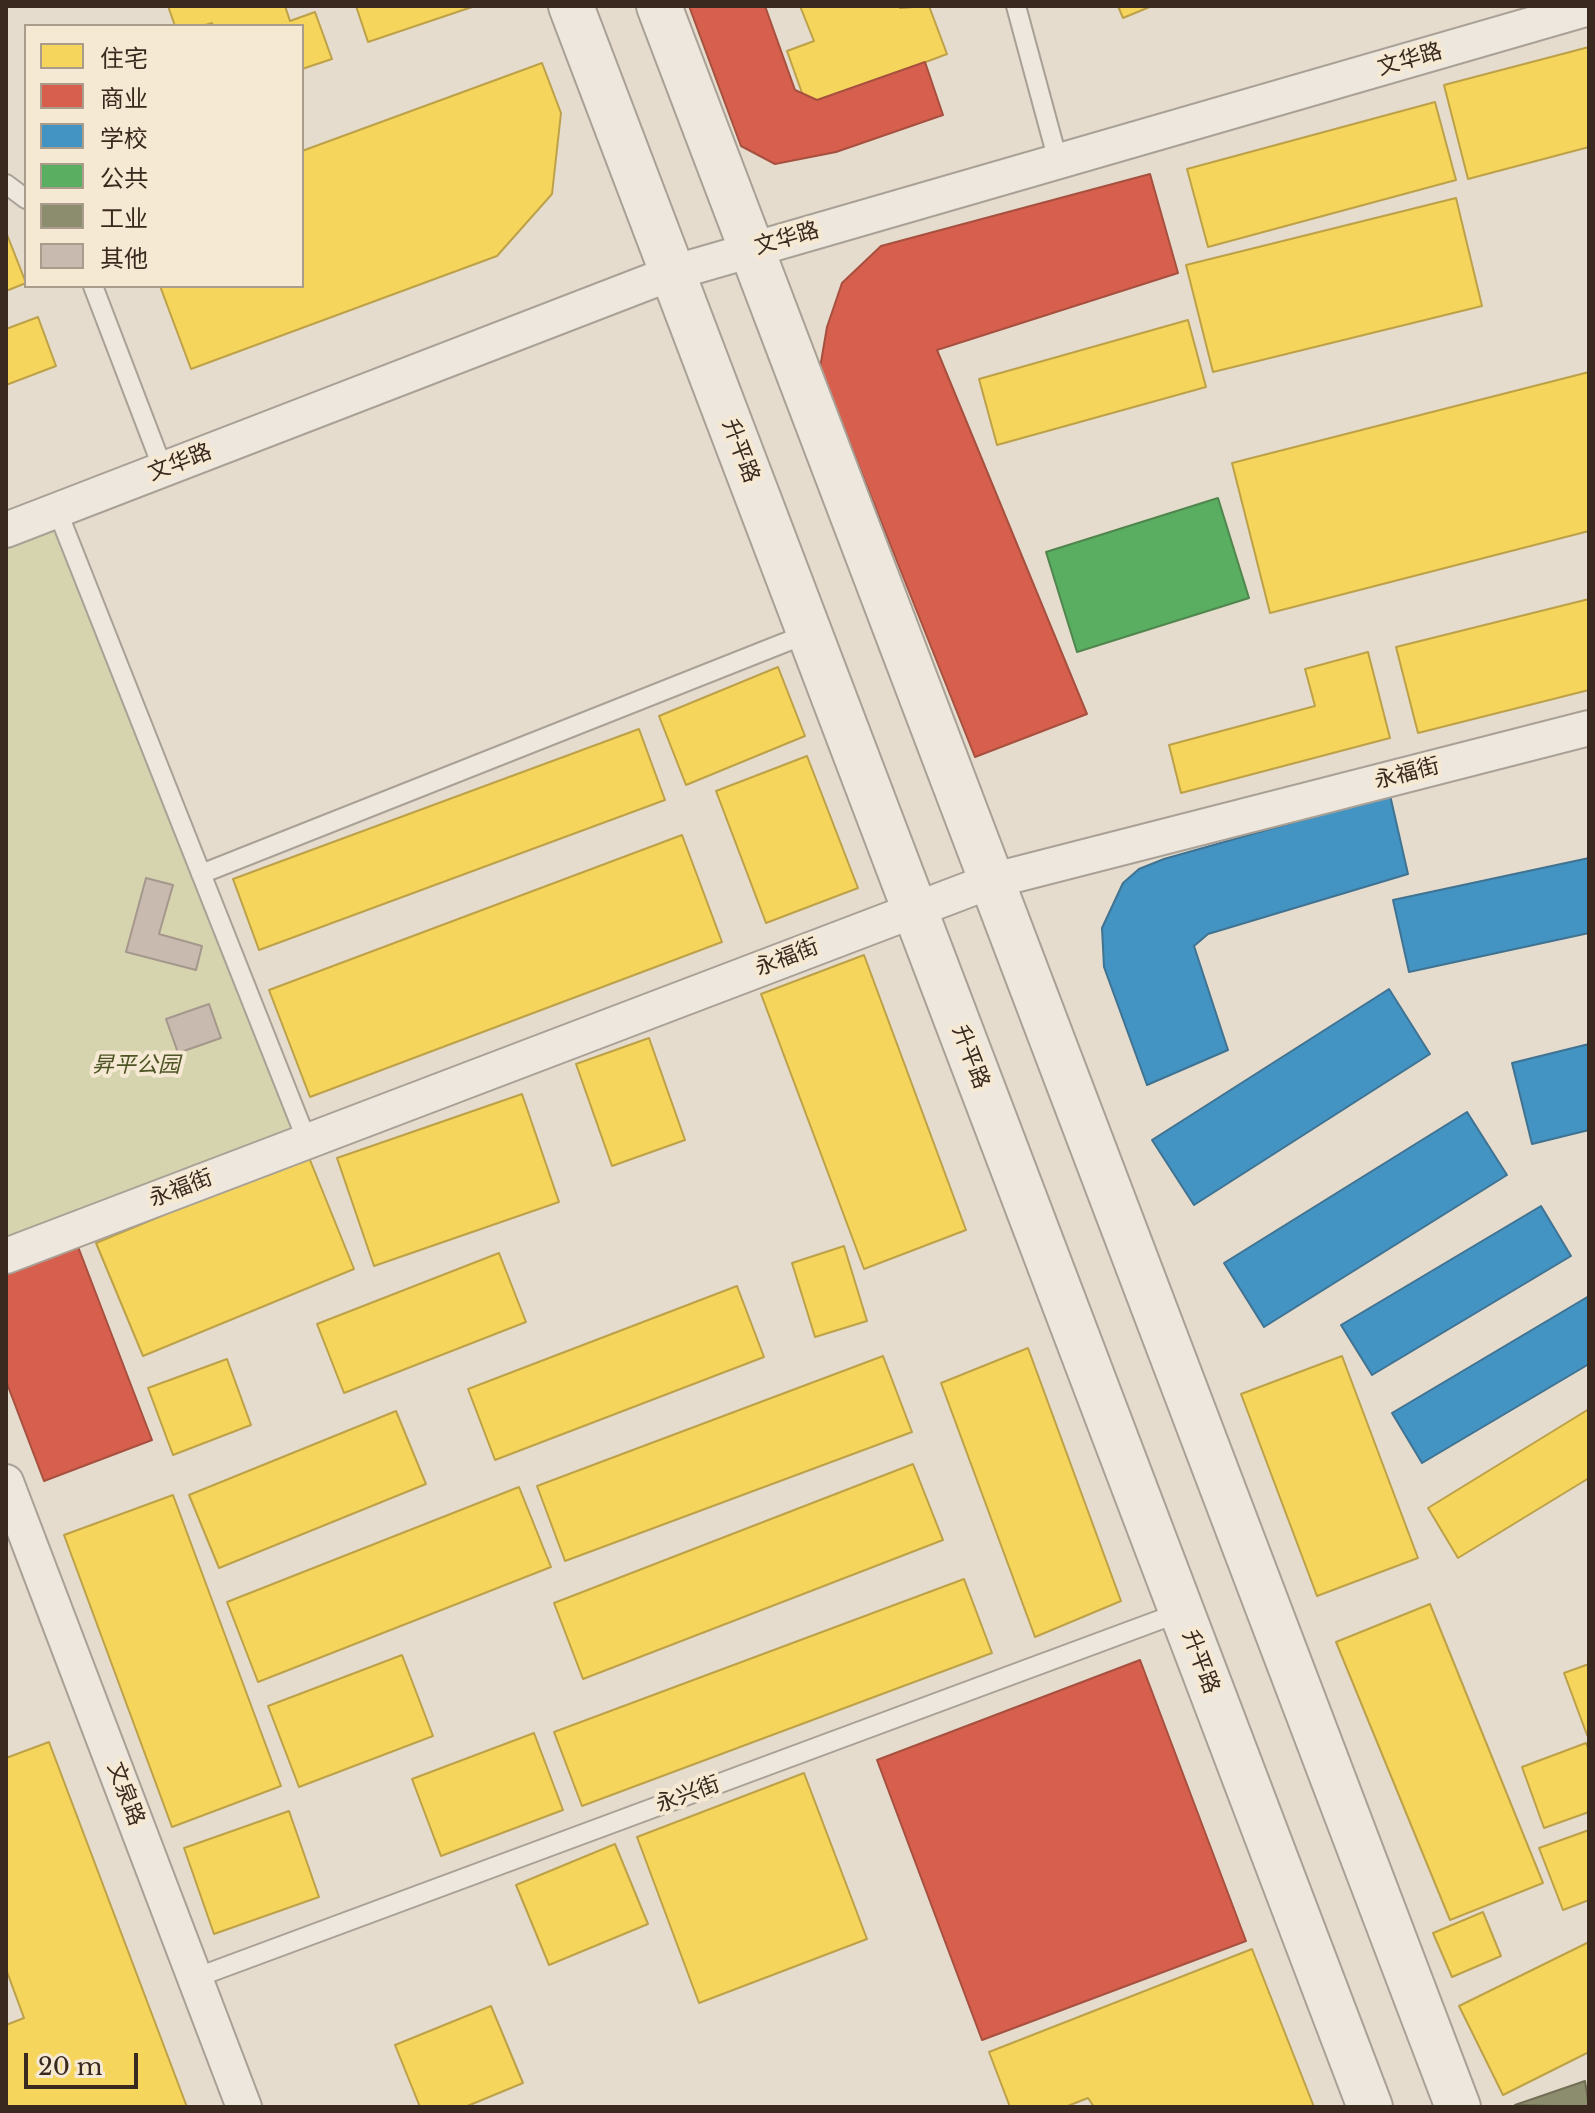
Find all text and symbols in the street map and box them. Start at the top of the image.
legend [24,24,304,288]
street label: 文华路 [1375,38,1445,82]
text: 住宅 [100,44,148,73]
text: 商业 [100,84,148,113]
text: 学校 [100,124,148,153]
text: 公共 [100,164,148,193]
text: 工业 [100,204,148,233]
street label: 文华路 [752,217,822,261]
text: 其他 [100,244,148,273]
street label: 升平路 [716,415,764,487]
street label: 文华路 [144,439,216,487]
street label: 永福街 [1372,753,1442,795]
street label: 永福街 [751,934,823,982]
street label: 升平路 [946,1021,994,1093]
park label: 昇平公园 [92,1053,180,1079]
street label: 永福街 [145,1165,217,1213]
street label: 升平路 [1176,1626,1224,1698]
street label: 文泉路 [101,1758,149,1830]
street label: 永兴街 [652,1771,724,1819]
scale bar [28,2037,142,2087]
text: 20 m [38,2052,103,2081]

